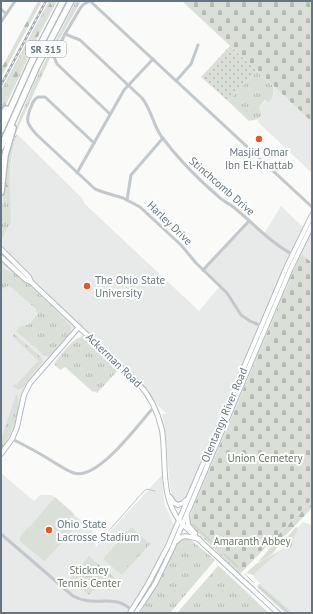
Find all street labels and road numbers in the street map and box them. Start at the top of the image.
road number: SR 315 [26,41,66,57]
street label: Stinchcomb Drive [186,154,258,219]
street label: Harley Drive [144,198,196,248]
street label: Ackerman Road [83,330,145,390]
street label: Olentangy River Road [198,366,250,464]

